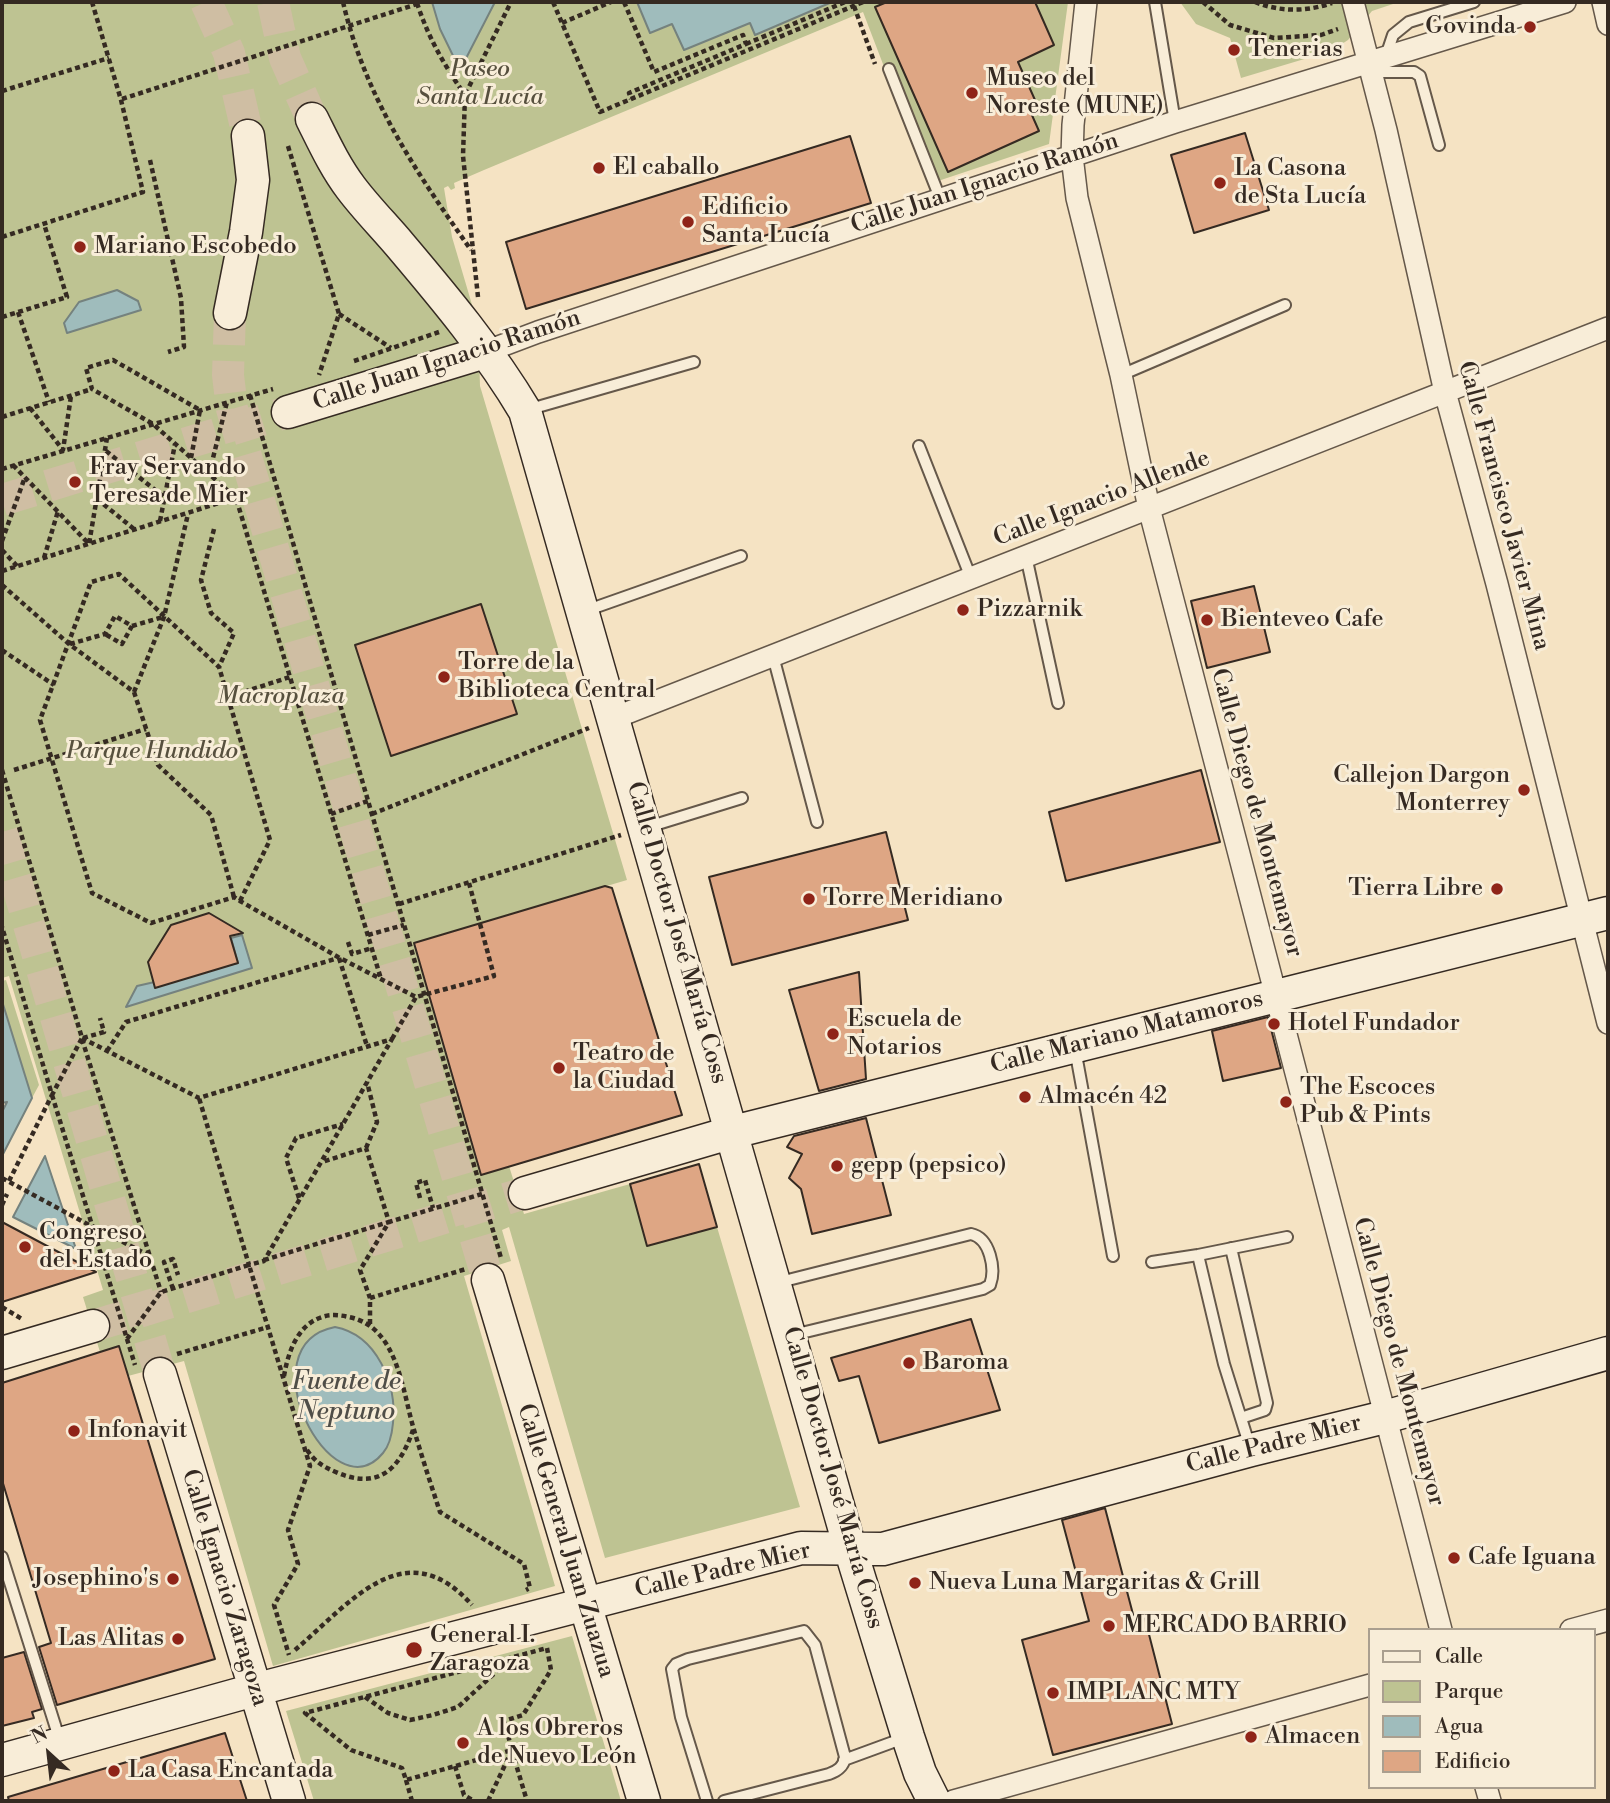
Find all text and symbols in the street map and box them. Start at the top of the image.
place label: Govinda [1425,13,1516,41]
marker: Govinda [1522,19,1538,35]
place label: Tenerias [1248,36,1343,64]
marker: Tenerias [1226,42,1242,58]
park label: Paseo Santa Lucía [416,56,544,112]
place label: Museo del Noreste (MUNE) [986,65,1164,121]
marker: Museo del Noreste (MUNE) [964,85,980,101]
street label: Calle Juan Ignacio Ramón [847,127,1123,241]
place label: El caballo [613,154,719,182]
place label: La Casona de Sta Lucía [1234,155,1366,211]
marker: El caballo [591,160,607,176]
marker: La Casona de Sta Lucía [1212,175,1228,191]
place label: Edificio Santa Lucía [702,194,830,250]
marker: Edificio Santa Lucía [680,214,696,230]
place label: Mariano Escobedo [94,233,297,261]
marker: Mariano Escobedo [72,239,88,255]
street label: Calle Juan Ignacio Ramón [309,304,585,418]
street label: Calle Francisco Javier Mina [1450,358,1556,654]
street label: Calle Ignacio Allende [990,444,1214,554]
place label: Fray Servando Teresa de Mier [89,454,248,510]
marker: Fray Servando Teresa de Mier [67,474,83,490]
place label: Pizzarnik [977,596,1082,624]
marker: Pizzarnik [955,602,971,618]
place label: Bienteveo Cafe [1221,606,1384,634]
marker: Bienteveo Cafe [1199,612,1215,628]
place label: Torre de la Biblioteca Central [458,649,655,705]
street label: Calle Diego de Montemayor [1204,666,1308,960]
marker: Torre de la Biblioteca Central [436,669,452,685]
park label: Macroplaza [217,683,345,711]
park label: Parque Hundido [66,738,238,766]
place label: Callejon Dargon Monterrey [1333,762,1510,818]
street label: Calle Doctor José María Coss [619,779,733,1087]
marker: Callejon Dargon Monterrey [1516,782,1532,798]
place label: Tierra Libre [1348,875,1483,903]
marker: Tierra Libre [1489,881,1505,897]
place label: Torre Meridiano [823,885,1003,913]
marker: Torre Meridiano [801,891,817,907]
street label: Calle Mariano Matamoros [988,985,1266,1081]
place label: Escuela de Notarios [847,1006,962,1062]
place label: Hotel Fundador [1288,1010,1460,1038]
marker: Hotel Fundador [1266,1016,1282,1032]
marker: Escuela de Notarios [825,1026,841,1042]
place label: Teatro de la Ciudad [573,1040,675,1096]
marker: Teatro de la Ciudad [551,1060,567,1076]
place label: The Escoces Pub & Pints [1300,1074,1435,1130]
place label: Almacén 42 [1039,1083,1167,1111]
marker: Almacén 42 [1017,1089,1033,1105]
marker: The Escoces Pub & Pints [1278,1094,1294,1110]
place label: gepp (pepsico) [851,1152,1007,1180]
marker: gepp (pepsico) [829,1158,845,1174]
street label: Calle Diego de Montemayor [1346,1215,1450,1509]
place label: Congreso del Estado [39,1219,152,1275]
marker: Congreso del Estado [17,1239,33,1255]
street label: Calle Doctor José María Coss [775,1324,889,1632]
place label: Baroma [923,1349,1009,1377]
marker: Baroma [901,1355,917,1371]
water label: Fuente de Neptuno [291,1367,401,1428]
street label: Calle General Juan Zuazua [510,1401,620,1681]
street label: Calle Padre Mier [1183,1409,1365,1481]
place label: Infonavit [88,1417,187,1445]
marker: Infonavit [66,1423,82,1439]
street label: Calle Ignacio Zaragoza [174,1466,274,1710]
street label: Calle Padre Mier [632,1537,814,1605]
place label: Cafe Iguana [1468,1544,1596,1572]
marker: Cafe Iguana [1446,1550,1462,1566]
place label: Josephino's [33,1565,159,1593]
place label: Nueva Luna Margaritas & Grill [929,1569,1260,1597]
marker: Josephino's [165,1571,181,1587]
marker: Nueva Luna Margaritas & Grill [907,1575,923,1591]
place label: MERCADO BARRIO [1123,1612,1347,1640]
marker: MERCADO BARRIO [1101,1618,1117,1634]
place label: General I. Zaragoza [430,1622,535,1678]
place label: Las Alitas [58,1625,164,1653]
legend [1368,1628,1596,1789]
marker: Las Alitas [170,1631,186,1647]
marker: General I. Zaragoza [404,1640,424,1660]
text: Calle [1435,1644,1483,1670]
place label: IMPLANC MTY [1067,1679,1240,1707]
text: Parque [1435,1679,1503,1705]
marker: IMPLANC MTY [1045,1685,1061,1701]
text: Agua [1435,1714,1483,1740]
place label: A los Obreros de Nuevo León [477,1715,637,1771]
north arrow [14,1719,84,1789]
text: N [27,1721,52,1749]
place label: Almacen [1265,1723,1360,1751]
marker: Almacen [1243,1729,1259,1745]
marker: A los Obreros de Nuevo León [455,1735,471,1751]
text: Edificio [1435,1749,1511,1775]
place label: La Casa Encantada [128,1757,333,1785]
marker: La Casa Encantada [106,1763,122,1779]

